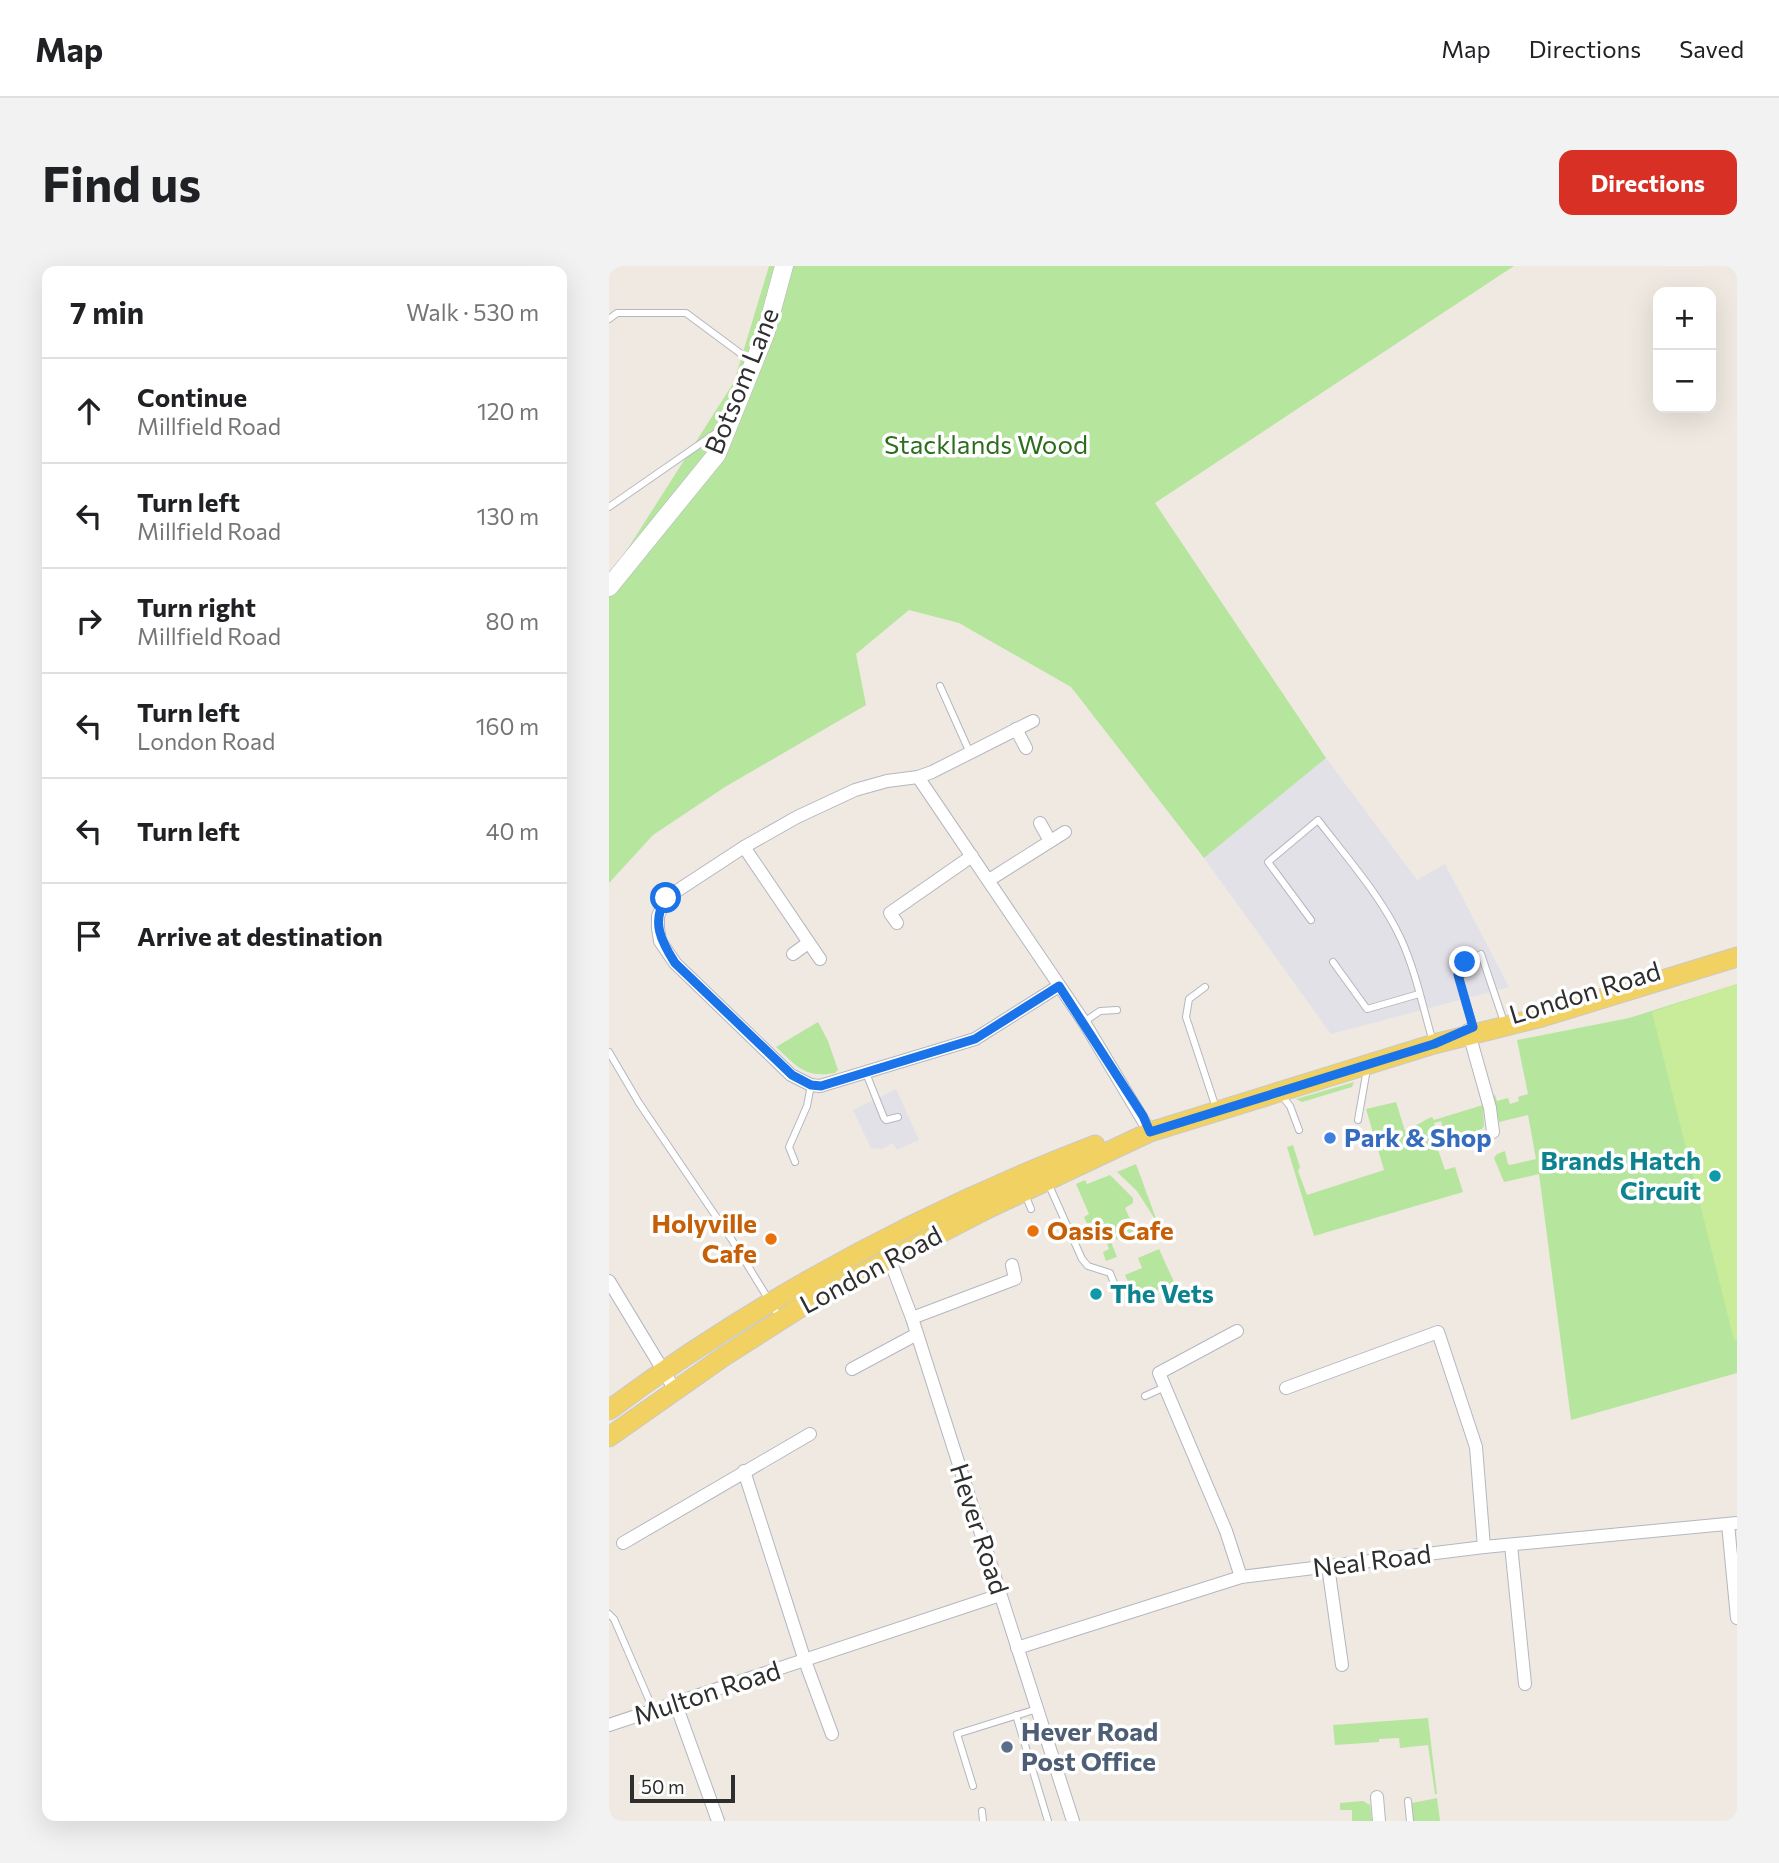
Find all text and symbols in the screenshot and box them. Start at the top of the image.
text: Map [35,28,103,69]
text: Map [1441,34,1491,63]
text: Directions [1529,34,1641,63]
text: Saved [1679,34,1744,63]
button: Directions [1559,150,1737,215]
text: Find us [42,152,201,212]
map controls [1653,287,1716,413]
button: + [1653,287,1716,350]
text: 7 min [70,293,144,330]
text: Walk · 530 m [406,298,539,326]
street label: Botsom Lane [697,303,784,458]
button: − [1653,350,1716,413]
text: Continue [137,381,247,412]
icon: ahead [70,392,108,430]
text: 120 m [477,397,539,425]
text: Millfield Road [137,412,281,440]
park label: Stacklands Wood [884,428,1088,459]
text: Turn left [137,486,240,517]
icon: left [70,497,108,535]
text: 130 m [477,502,539,530]
text: Millfield Road [137,517,281,545]
text: Turn right [137,591,256,622]
icon: right [70,602,108,640]
text: 80 m [486,607,539,635]
text: Millfield Road [137,622,281,650]
text: Turn left [137,696,240,727]
icon: left [70,707,108,745]
text: 160 m [476,712,539,740]
text: London Road [137,727,275,755]
icon: left [70,812,108,850]
text: Turn left [137,815,240,846]
text: 40 m [486,817,539,845]
route start [650,882,681,913]
icon: arrive [70,917,108,955]
text: Arrive at destination [137,920,383,951]
route end [1449,946,1480,977]
street label: London Road [1505,954,1664,1029]
place label: Park & Shop [1344,1121,1492,1152]
marker: Park & Shop [1322,1130,1338,1146]
place label: Brands Hatch Circuit [1541,1144,1701,1205]
marker: Brands Hatch Circuit [1707,1168,1723,1184]
place label: Holyville Cafe [651,1207,757,1268]
place label: Oasis Cafe [1047,1214,1174,1245]
street label: London Road [794,1218,947,1319]
marker: Oasis Cafe [1025,1223,1041,1239]
marker: Holyville Cafe [763,1231,779,1247]
place label: The Vets [1110,1277,1214,1308]
marker: The Vets [1088,1286,1104,1302]
street label: Hever Road [945,1459,1016,1598]
street label: Neal Road [1311,1537,1433,1582]
street label: Multon Road [629,1653,784,1730]
place label: Hever Road Post Office [1021,1715,1158,1776]
marker: Hever Road Post Office [999,1739,1015,1755]
scale bar [630,1772,735,1804]
text: 50 m [641,1775,685,1798]

